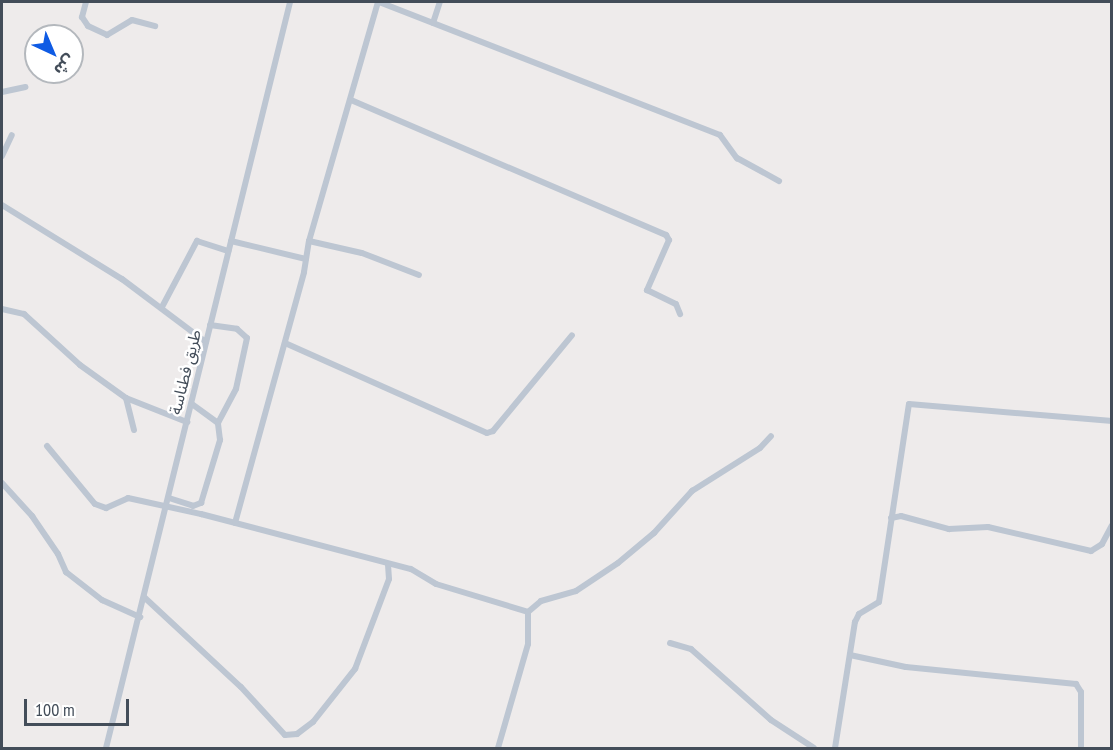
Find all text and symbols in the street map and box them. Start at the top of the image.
north arrow [24,24,84,84]
text: ش [50,51,80,80]
street label: طريق فطناسة [165,328,205,416]
scale bar [27,687,132,725]
text: 100 m [35,698,75,721]

